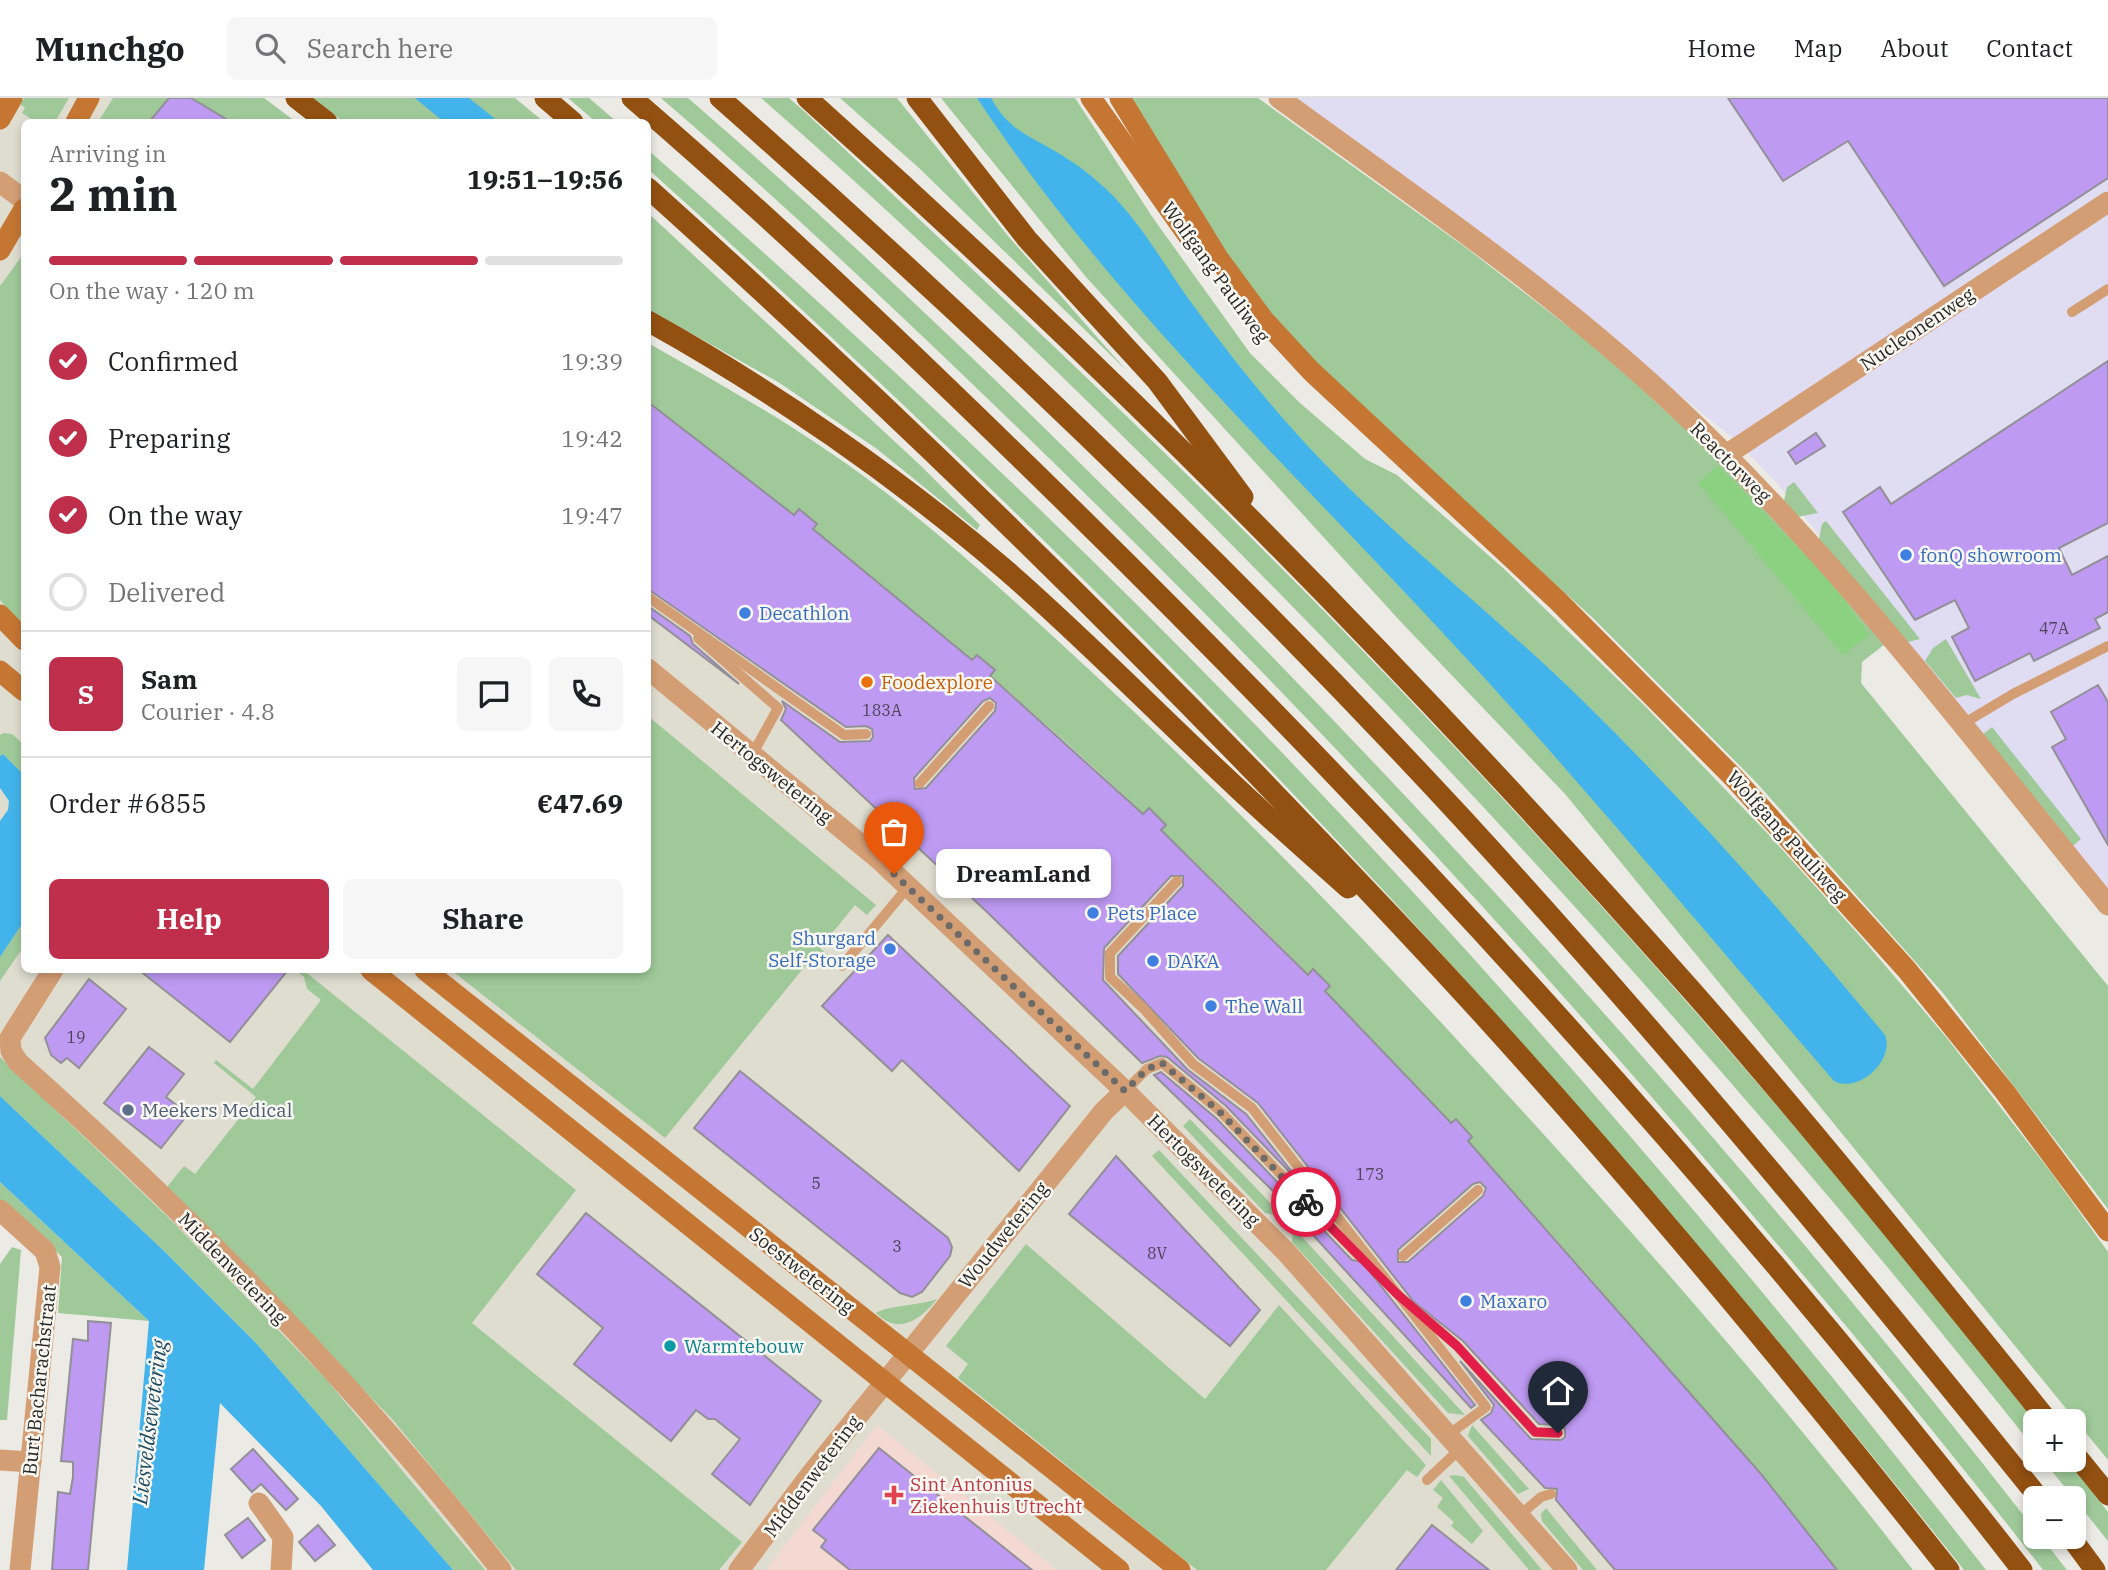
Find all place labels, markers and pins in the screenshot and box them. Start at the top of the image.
place label: fonQ showroom [1920,543,2062,567]
marker: fonQ showroom [1898,547,1914,563]
place label: Decathlon [759,601,850,625]
marker: Decathlon [737,605,753,621]
place label: Foodexplore [881,670,993,694]
marker: Foodexplore [859,674,875,690]
pin [864,802,924,874]
callout: DreamLand [936,850,1111,898]
place label: Pets Place [1107,901,1197,925]
marker: Pets Place [1085,905,1101,921]
place label: Shurgard Self-Storage [768,926,876,972]
marker: Shurgard Self-Storage [882,941,898,957]
place label: DAKA [1167,949,1219,973]
marker: DAKA [1145,953,1161,969]
place label: The Wall [1225,994,1303,1018]
marker: The Wall [1203,998,1219,1014]
place label: Meekers Medical [142,1098,293,1122]
marker: Meekers Medical [120,1102,136,1118]
place label: Maxaro [1480,1289,1547,1313]
marker: Maxaro [1458,1293,1474,1309]
place label: Warmtebouw [684,1334,804,1358]
marker: Warmtebouw [662,1338,678,1354]
pin [1528,1361,1588,1433]
place label: Sint Antonius Ziekenhuis Utrecht [910,1472,1083,1518]
marker: Sint Antonius Ziekenhuis Utrecht [884,1485,904,1505]

